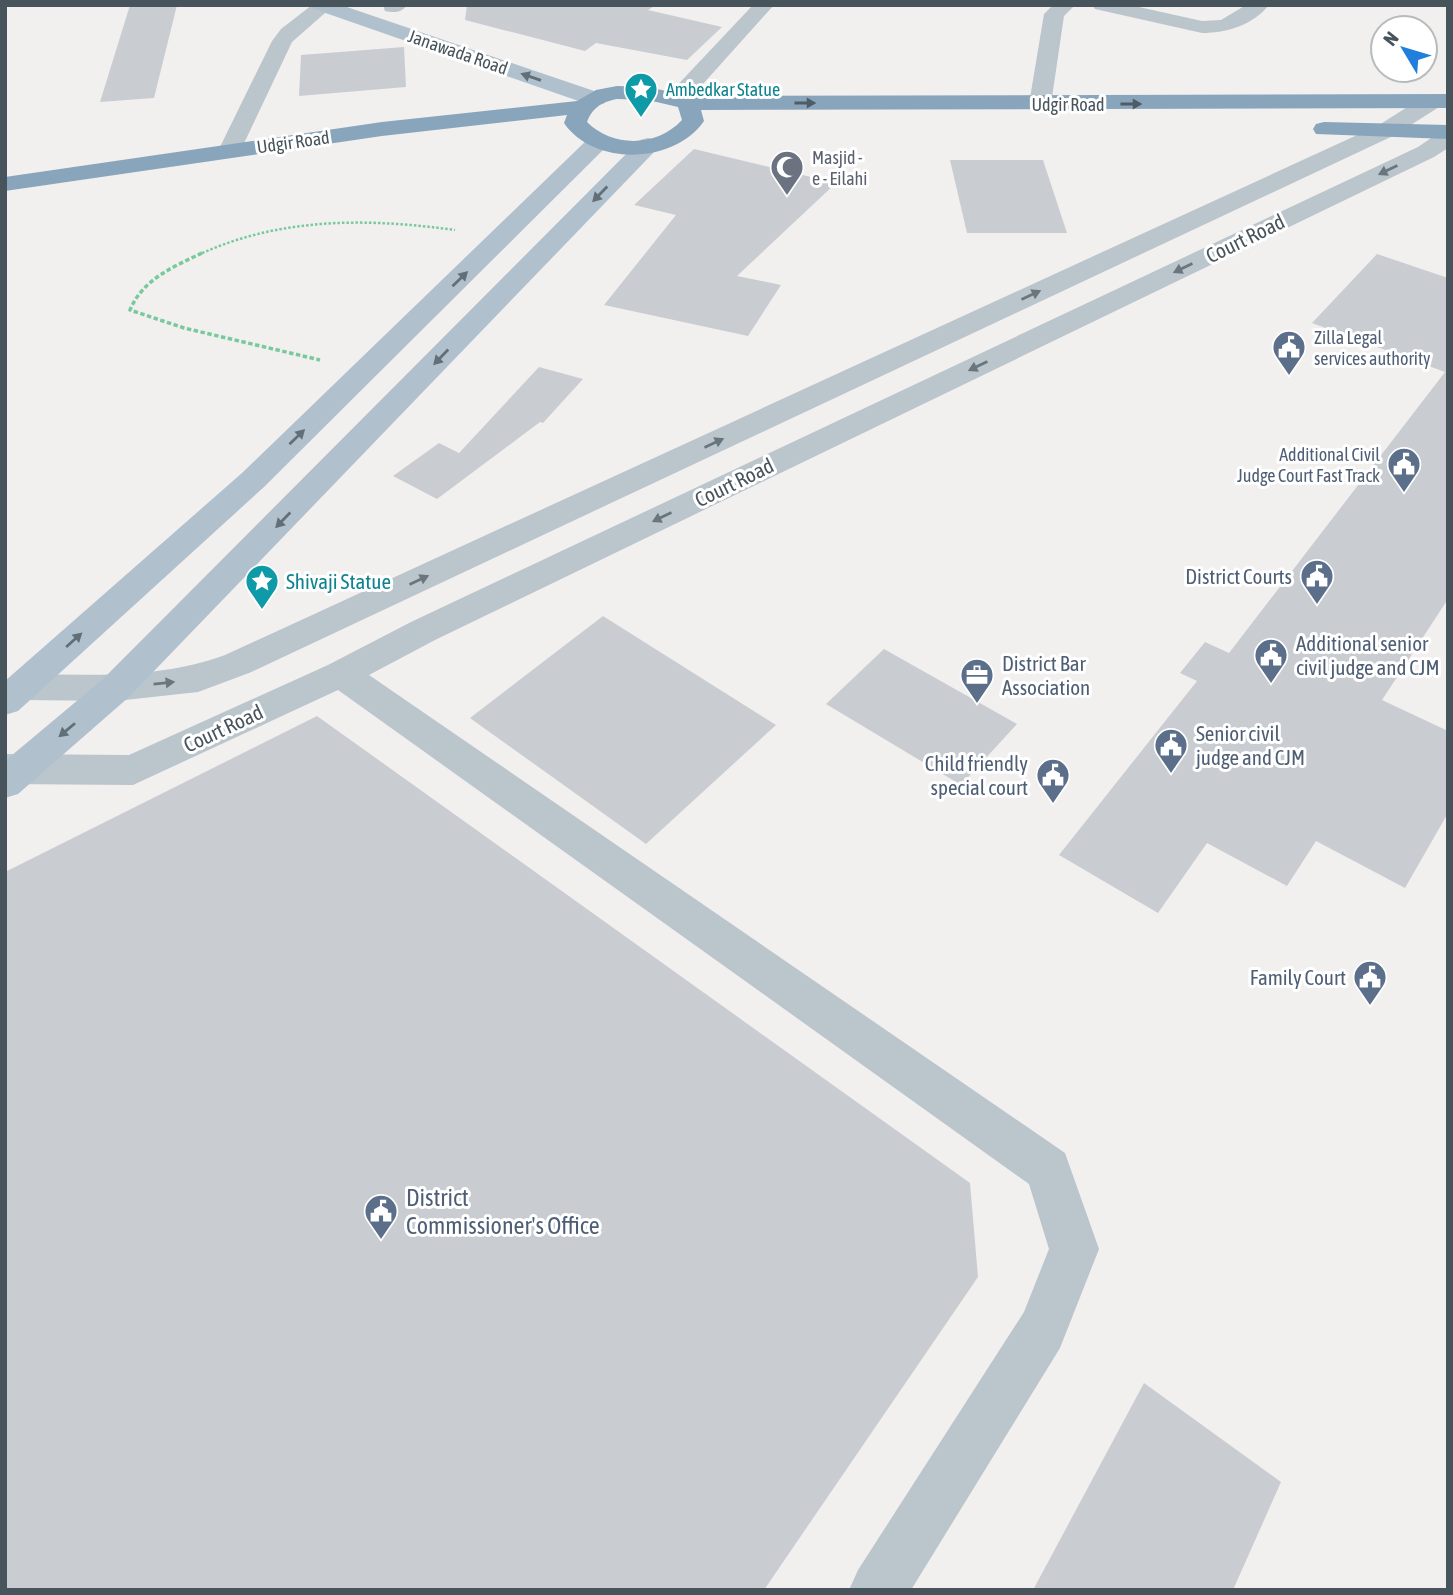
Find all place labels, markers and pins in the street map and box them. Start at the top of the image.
place icon: Ambedkar Statue [622,70,660,119]
place label: Ambedkar Statue [666,79,780,100]
place label: Masjid - e - Eilahi [812,147,867,189]
mosque icon: Masjid - e - Eilahi [768,148,806,197]
place label: Zilla Legal services authority [1314,327,1431,369]
public building icon: Zilla Legal services authority [1270,328,1308,377]
place label: Additional Civil Judge Court Fast Track [1237,444,1380,486]
public building icon: Additional Civil Judge Court Fast Track [1385,445,1423,494]
public building icon: District Courts [1298,557,1336,606]
place icon: Shivaji Statue [243,562,281,611]
place label: District Courts [1185,564,1292,588]
place label: Shivaji Statue [286,569,391,593]
place label: Additional senior civil judge and CJM [1296,631,1440,679]
public building icon: Additional senior civil judge and CJM [1252,636,1290,685]
place label: District Bar Association [1002,651,1090,699]
office icon: District Bar Association [958,656,996,705]
place label: Senior civil judge and CJM [1195,721,1305,769]
public building icon: Senior civil judge and CJM [1152,726,1190,775]
place label: Child friendly special court [925,751,1028,799]
public building icon: Child friendly special court [1034,756,1072,805]
public building icon: Family Court [1351,958,1389,1007]
place label: Family Court [1250,965,1346,989]
place label: District Commissioner's Office [406,1184,600,1239]
public building icon: District Commissioner's Office [362,1192,400,1241]

